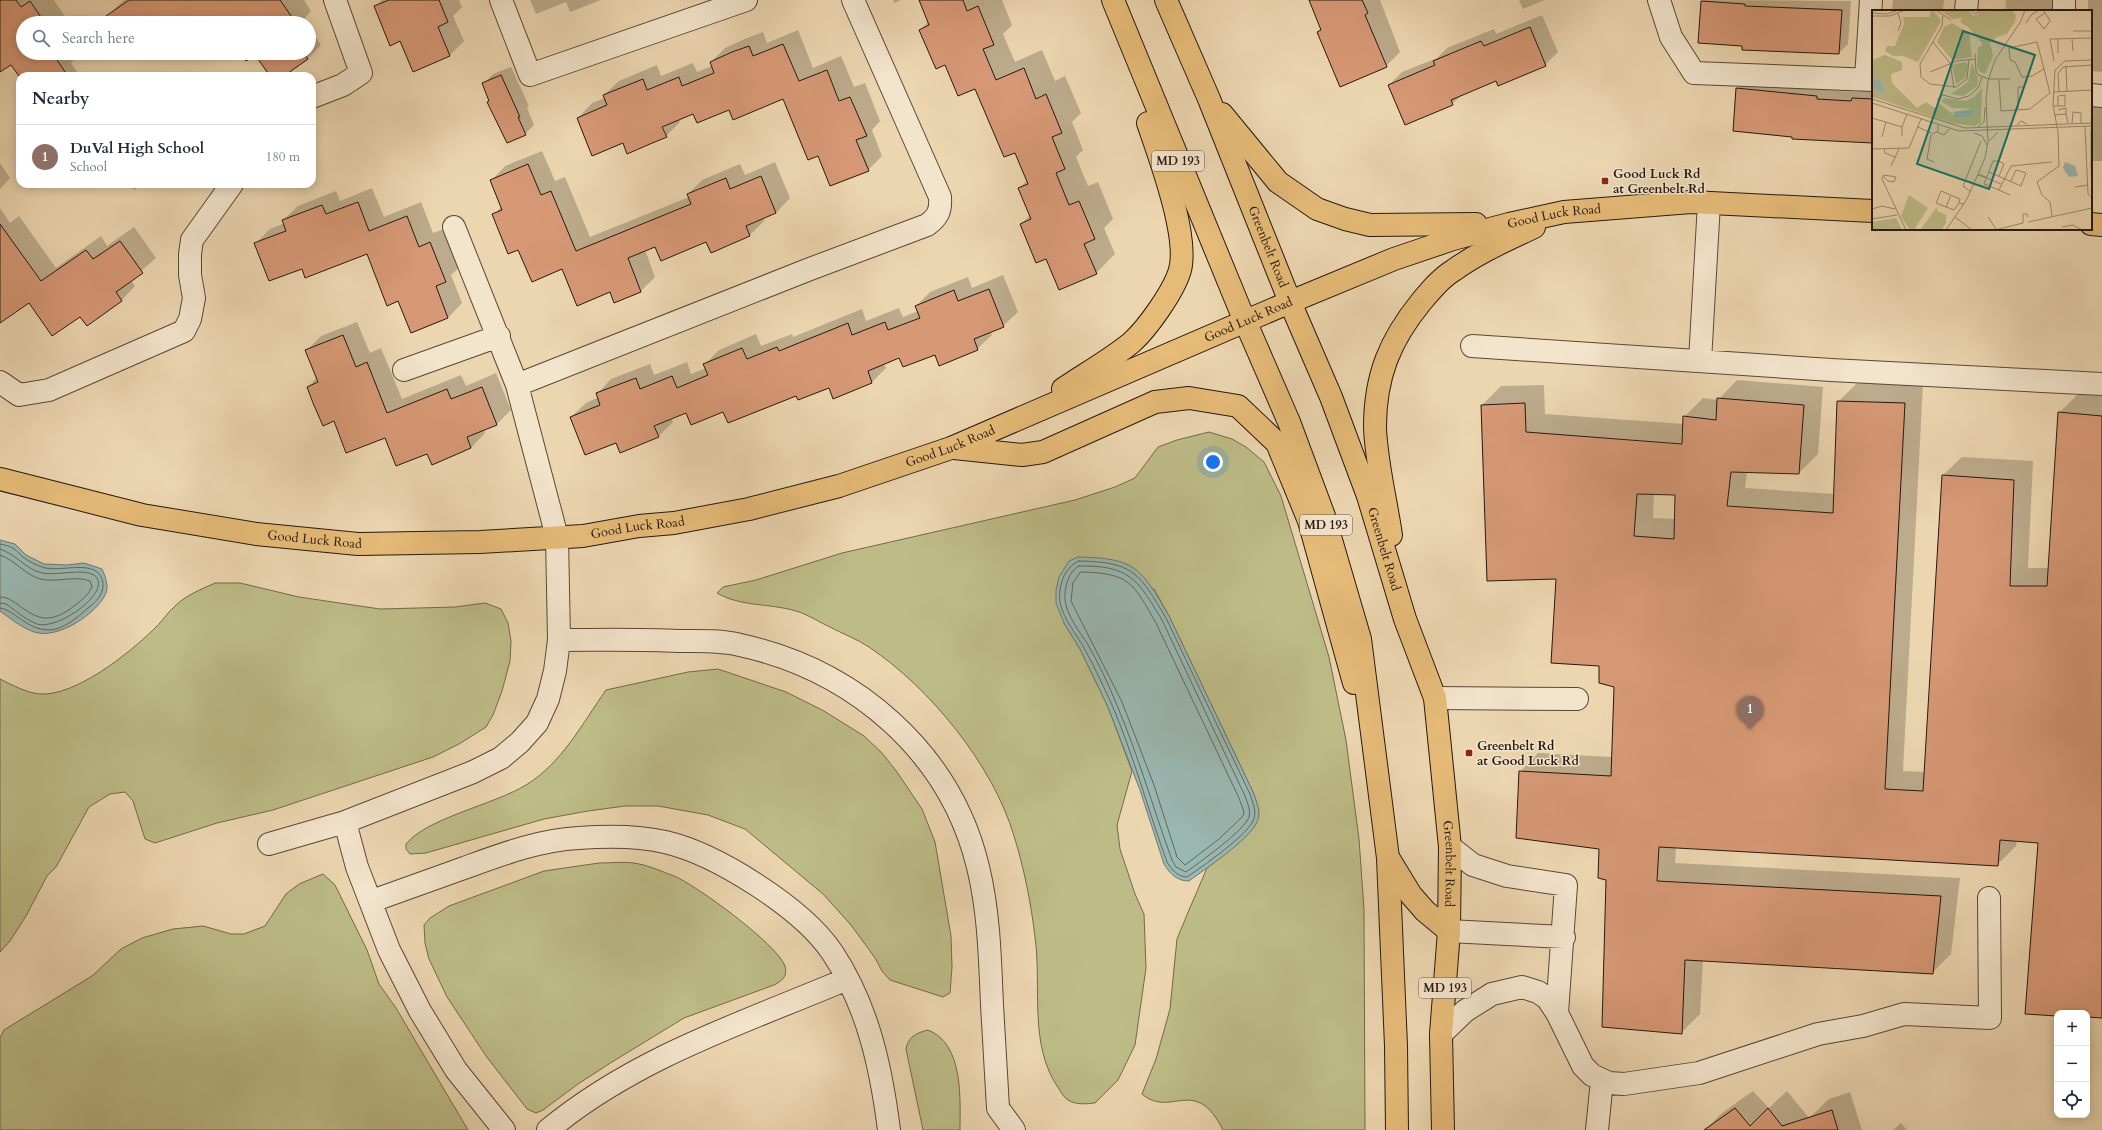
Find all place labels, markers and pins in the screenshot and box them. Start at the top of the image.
place label: Good Luck Rd at Greenbelt Rd [1613,165,1706,198]
marker: Good Luck Rd at Greenbelt Rd [1600,176,1610,186]
pin: 1 [1737,696,1763,729]
place label: Greenbelt Rd at Good Luck Rd [1477,737,1579,770]
marker: Greenbelt Rd at Good Luck Rd [1464,748,1474,758]

